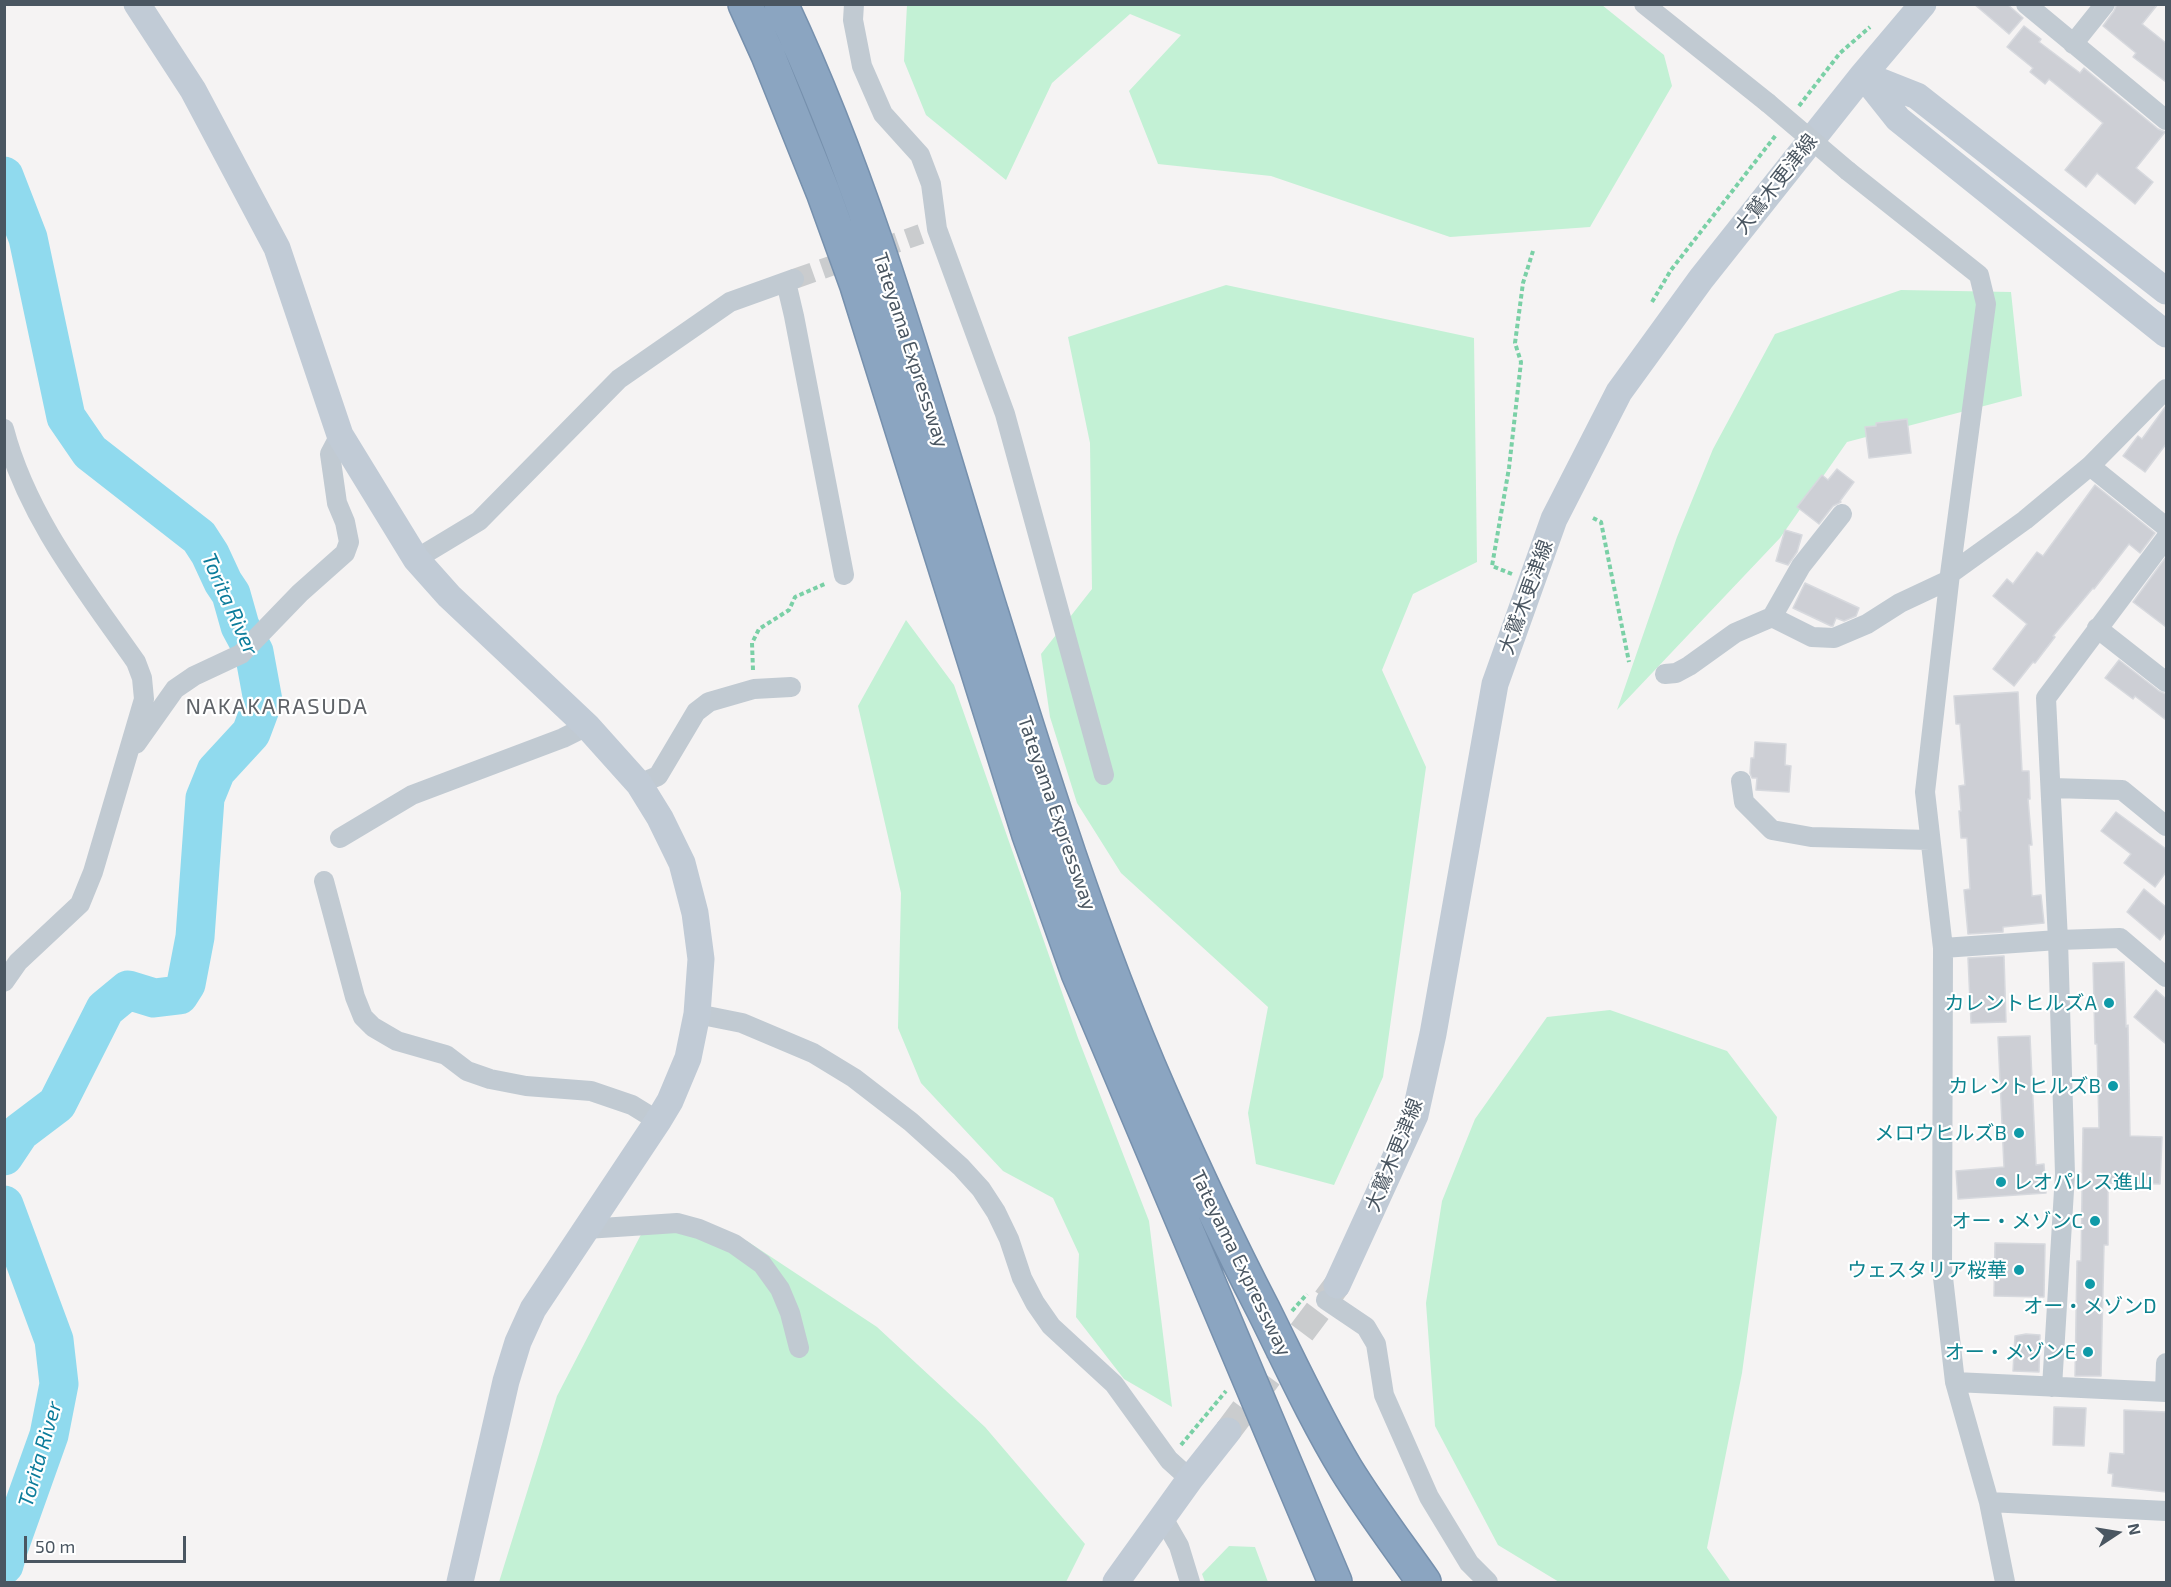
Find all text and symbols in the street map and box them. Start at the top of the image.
street label: 大鷲木更津線 [1730,129,1822,239]
street label: Tateyama Expressway [868,249,954,451]
street label: 大鷲木更津線 [1494,537,1558,657]
water label: Torita River [196,549,264,659]
district label: NAKAKARASUDA [185,694,369,720]
street label: Tateyama Expressway [1013,713,1101,913]
place label: カレントヒルズA [1945,991,2097,1015]
marker: カレントヒルズA [2102,996,2116,1010]
place label: カレントヒルズB [1949,1074,2101,1098]
marker: カレントヒルズB [2106,1079,2120,1093]
street label: 大鷲木更津線 [1360,1095,1428,1215]
place label: メロウヒルズB [1875,1121,2007,1145]
marker: メロウヒルズB [2012,1126,2026,1140]
street label: Tateyama Expressway [1186,1166,1296,1360]
place label: レオパレス進山 [2013,1170,2153,1194]
marker: レオパレス進山 [1994,1175,2008,1189]
place label: オー・メゾンC [1952,1209,2083,1233]
marker: オー・メゾンC [2088,1214,2102,1228]
place label: ウェスタリア桜華 [1847,1258,2007,1282]
marker: ウェスタリア桜華 [2012,1263,2026,1277]
marker: オー・メゾンD [2083,1277,2097,1291]
place label: オー・メゾンD [2023,1294,2157,1318]
place label: オー・メゾンE [1945,1340,2076,1364]
marker: オー・メゾンE [2081,1345,2095,1359]
water label: Torita River [13,1398,67,1510]
north arrow [2087,1503,2147,1563]
text: N [2125,1522,2146,1537]
scale bar [27,1524,189,1562]
text: 50 m [35,1535,75,1557]

